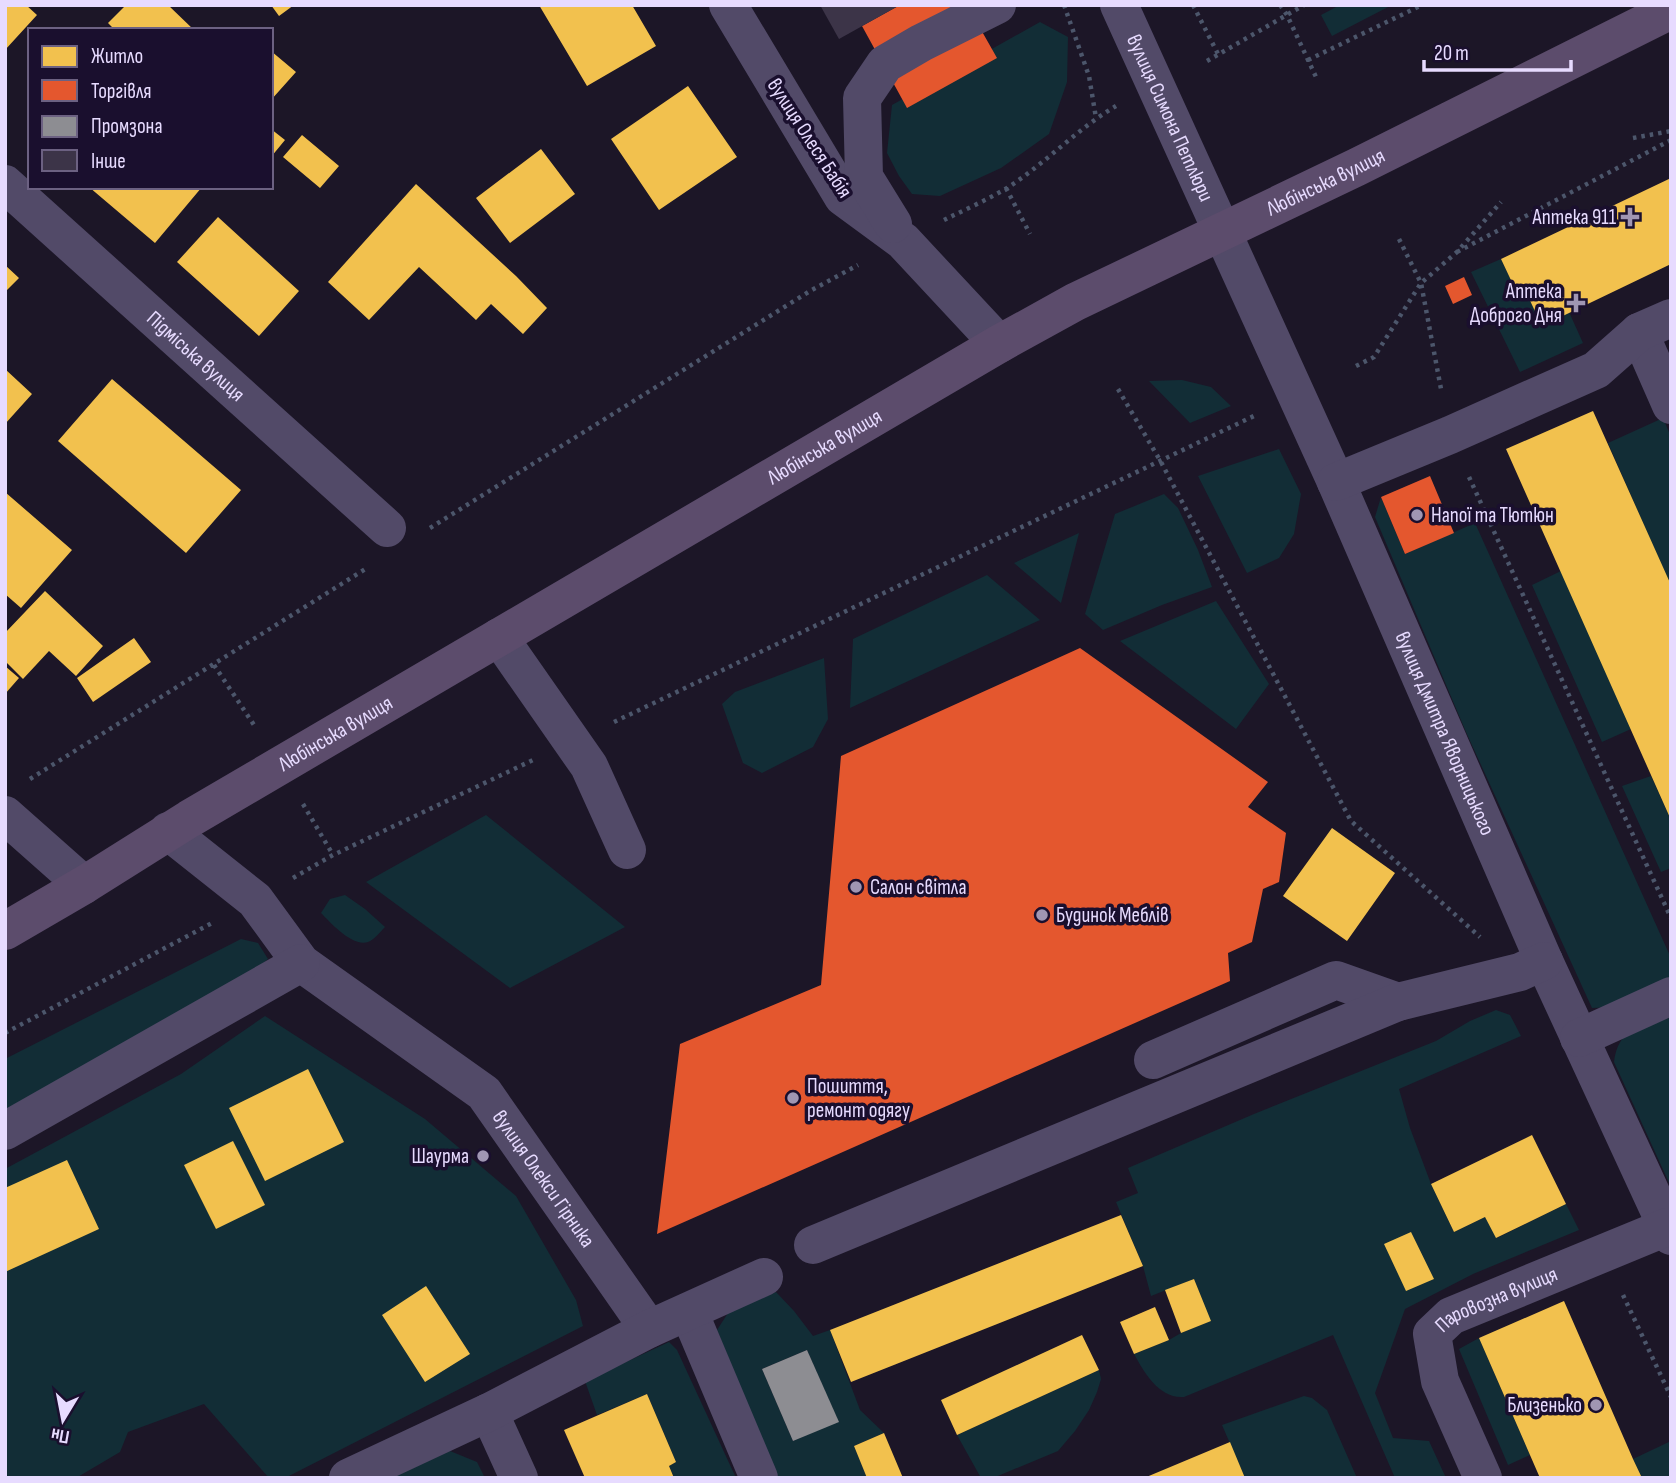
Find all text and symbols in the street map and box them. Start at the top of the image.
legend [28,28,273,189]
scale bar [1424,28,1571,72]
street label: вулиця Симона Петлюри [1121,31,1219,205]
text: 20 m [1434,41,1469,66]
text: Житло [91,44,143,69]
street label: вулиця Олеся Бабія [762,74,857,203]
text: Торгівля [91,79,152,104]
text: Промзона [91,114,162,139]
street label: Любінська вулиця [1262,143,1389,222]
text: Інше [91,149,126,174]
place label: Аптека 911 [1531,205,1617,230]
marker: Аптека 911 [1622,209,1638,225]
place label: Аптека Доброго Дня [1470,279,1562,328]
marker: Аптека Доброго Дня [1568,295,1584,311]
street label: Підміська вулиця [141,306,250,407]
street label: Любінська вулиця [762,404,886,491]
place label: Напої та Тютюн [1431,503,1554,528]
marker: Напої та Тютюн [1409,507,1425,523]
street label: вулиця Дмитра Яворницького [1389,628,1500,839]
street label: Любінська вулиця [273,690,397,777]
place label: Салон світла [870,875,966,900]
marker: Салон світла [848,879,864,895]
place label: Будинок Меблів [1056,903,1169,928]
marker: Будинок Меблів [1034,907,1050,923]
place label: Пошиття, ремонт одягу [807,1074,910,1123]
marker: Пошиття, ремонт одягу [785,1090,801,1106]
street label: вулиця Олекси Гірника [487,1106,600,1252]
place label: Шаурма [411,1144,469,1169]
marker: Шаурма [475,1148,491,1164]
street label: Паровозна вулиця [1430,1262,1561,1338]
north arrow [28,1385,98,1455]
place label: Близенько [1507,1393,1582,1418]
marker: Близенько [1588,1397,1604,1413]
text: Пн [49,1422,71,1448]

